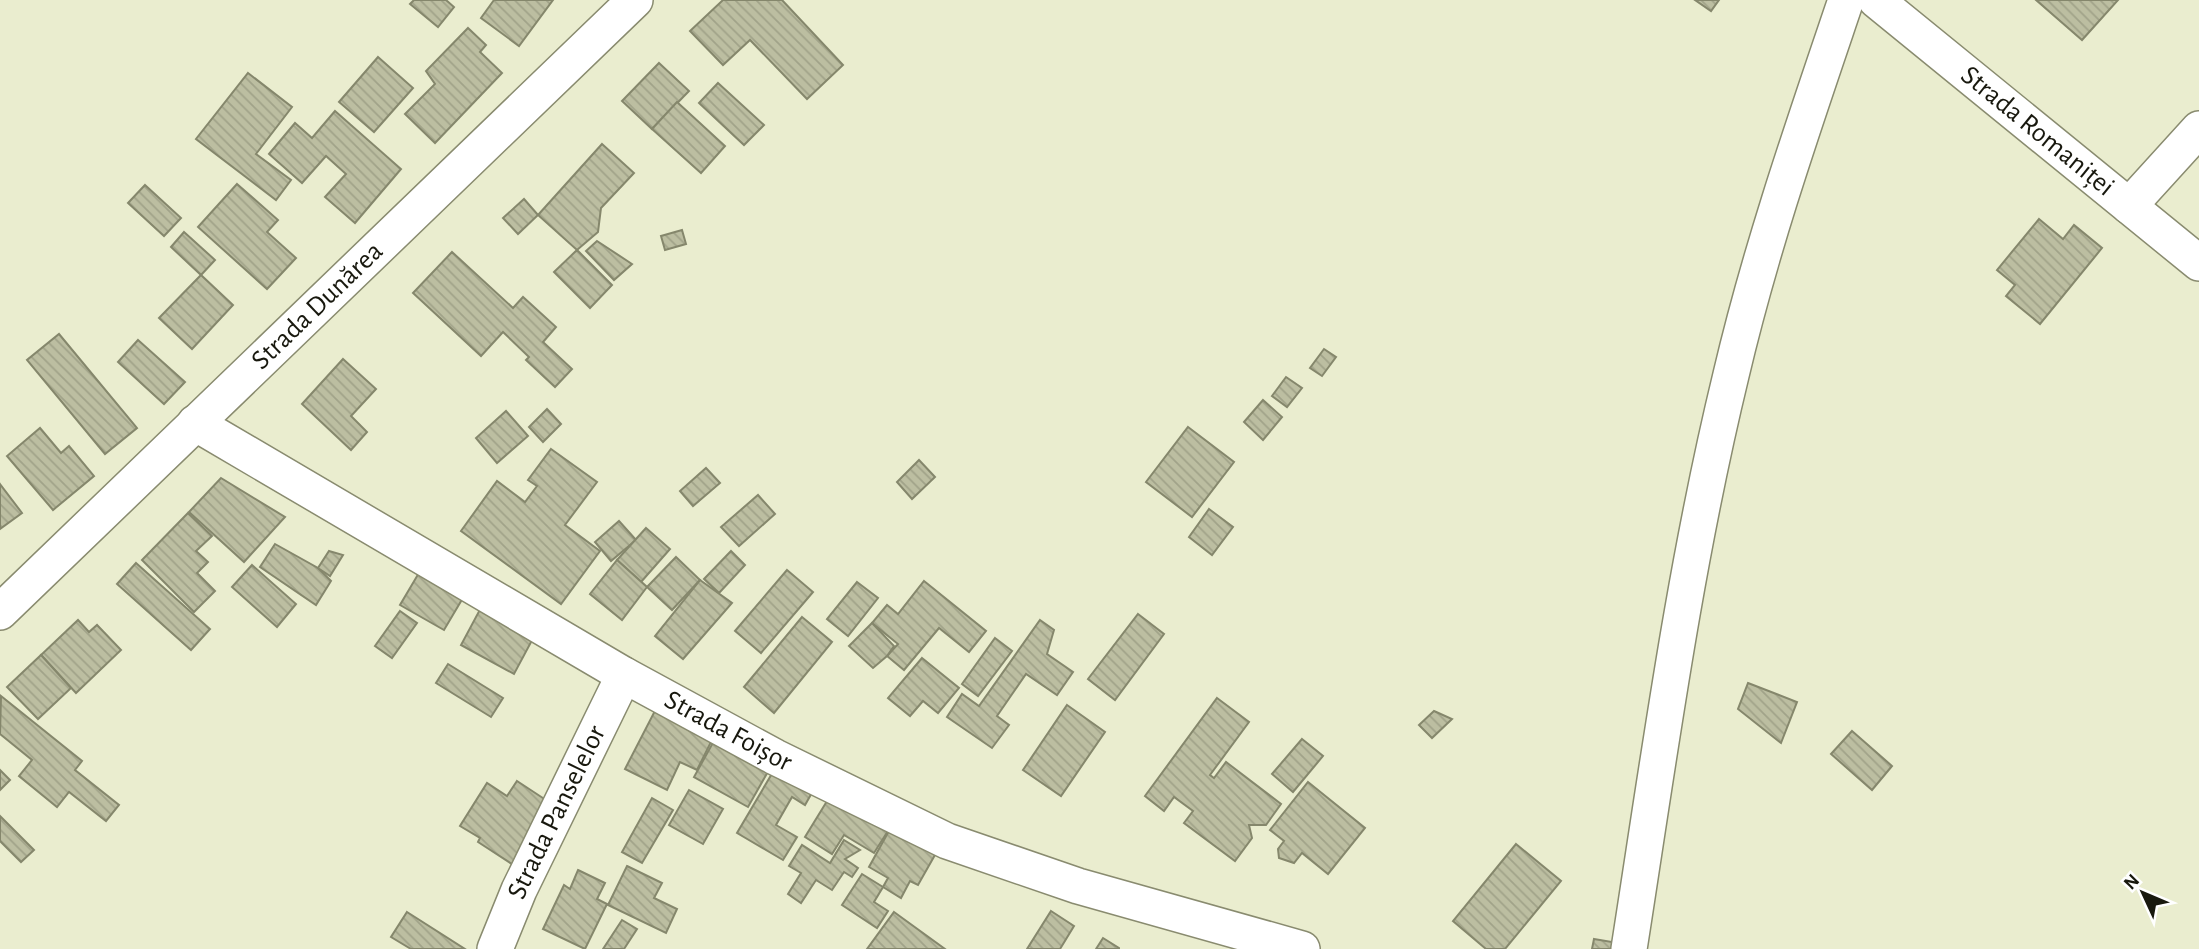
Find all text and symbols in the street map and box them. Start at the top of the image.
street label: Strada Romaniței [1955,61,2119,202]
street label: Strada Dunărea [247,237,389,375]
street label: Strada Foișor [660,686,796,777]
street label: Strada Panselelor [503,721,611,903]
north arrow [2108,858,2178,928]
text: N [2120,871,2143,894]

